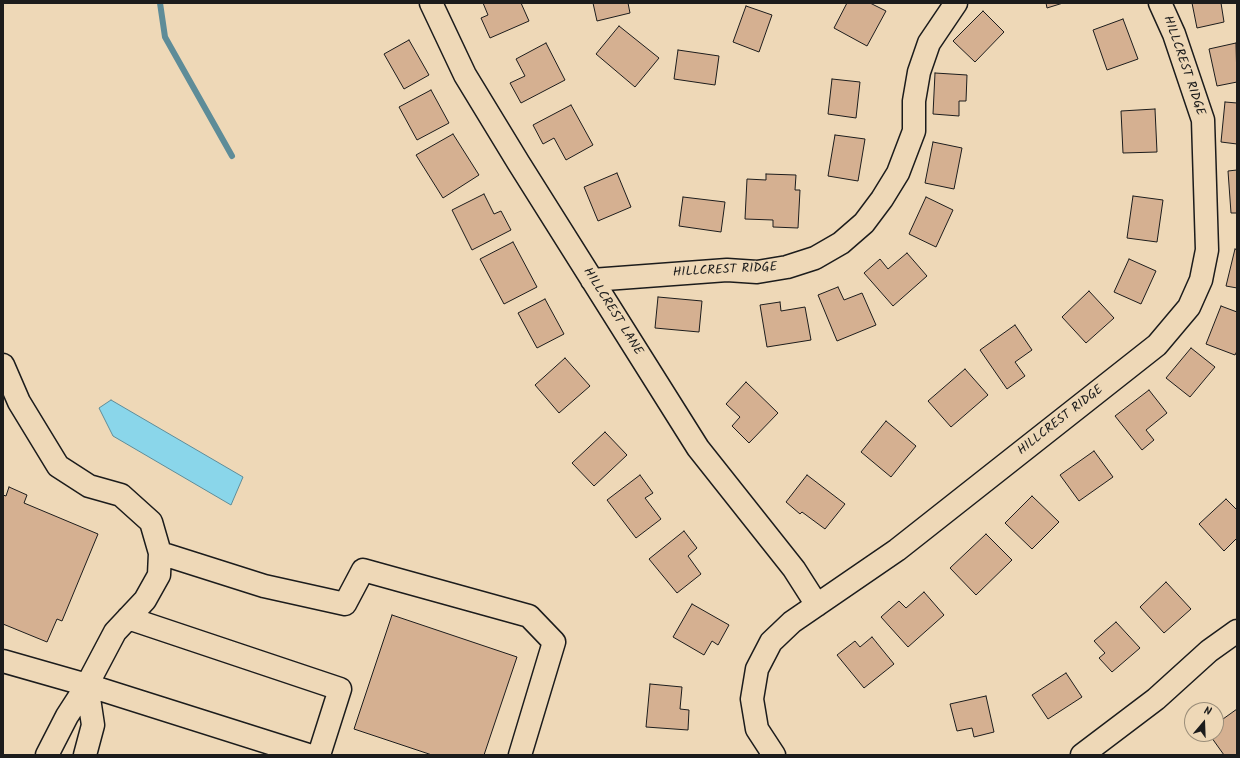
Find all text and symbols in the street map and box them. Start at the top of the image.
street label: HILLCREST RIDGE [1159,14,1207,118]
street label: HILLCREST RIDGE [672,260,778,282]
street label: HILLCREST LANE [579,265,645,359]
street label: HILLCREST RIDGE [1015,383,1107,459]
north arrow [1184,702,1224,742]
text: N [1201,702,1214,721]

